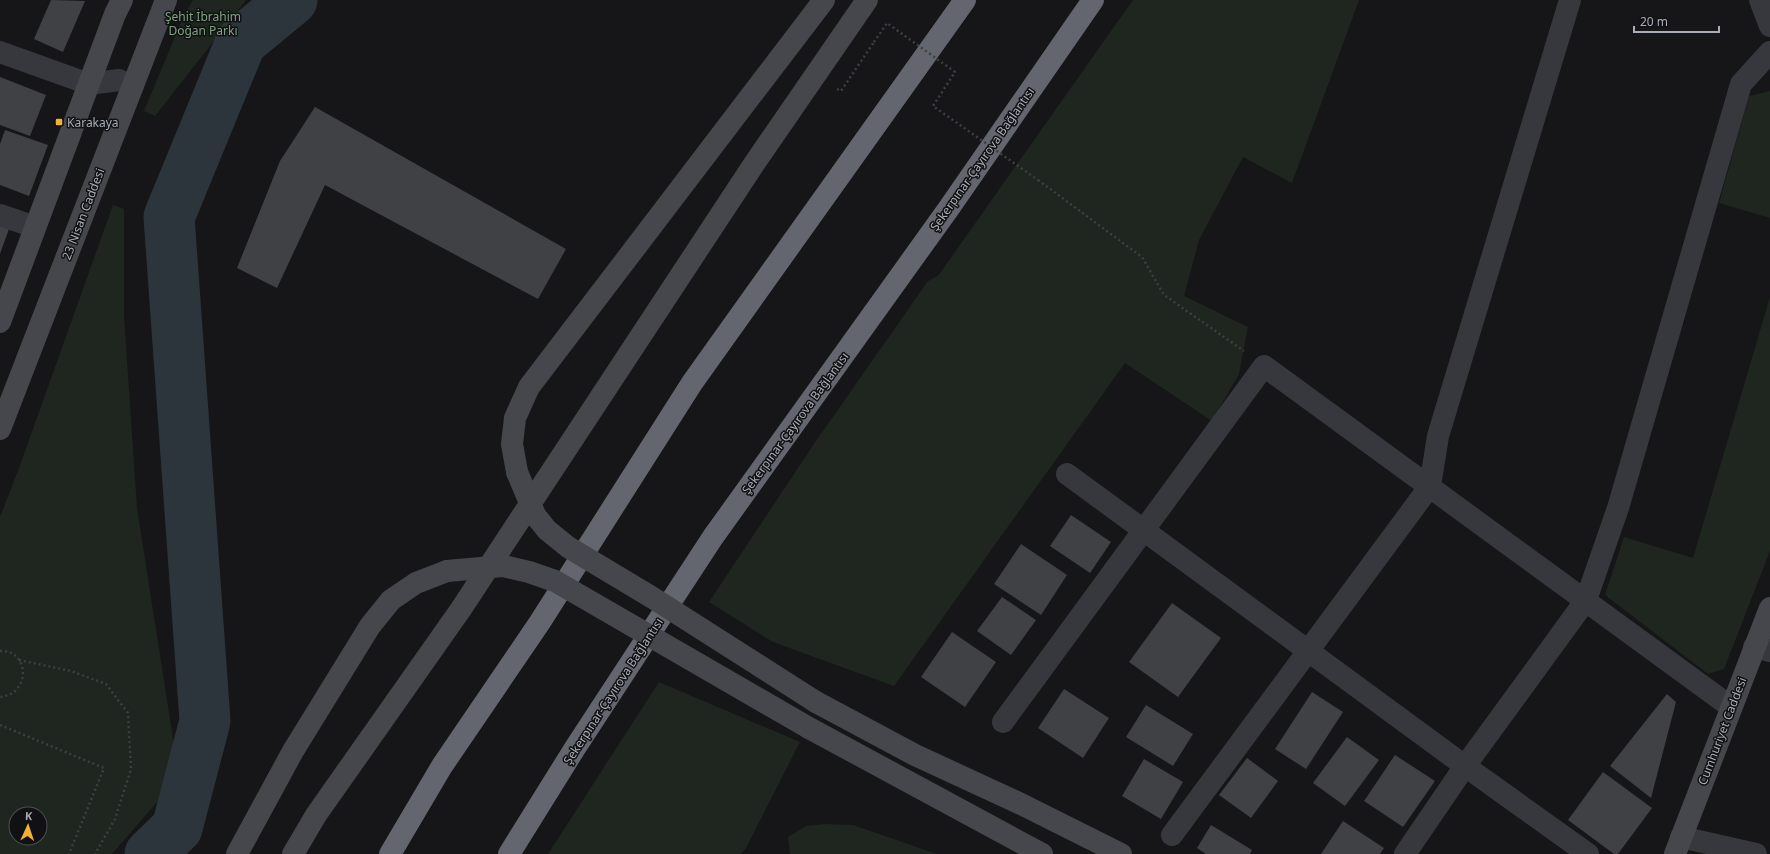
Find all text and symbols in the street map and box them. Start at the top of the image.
park label: Şehit İbrahim Doğan Parkı [165,8,241,39]
scale bar [1634,8,1719,34]
text: 20 m [1640,13,1668,30]
street label: Şekerpınar-Çayırova Bağlantısı [926,84,1038,234]
place label: Karakaya [67,114,119,131]
marker: Karakaya [54,117,64,127]
street label: 23 Nisan Caddesi [58,166,108,262]
street label: Şekerpınar-Çayırova Bağlantısı [738,349,852,497]
street label: Şekerpınar-Çayırova Bağlantısı [559,614,667,768]
street label: Cumhuriyet Caddesi [1694,675,1750,787]
north arrow [8,806,48,846]
text: K [25,808,33,823]

